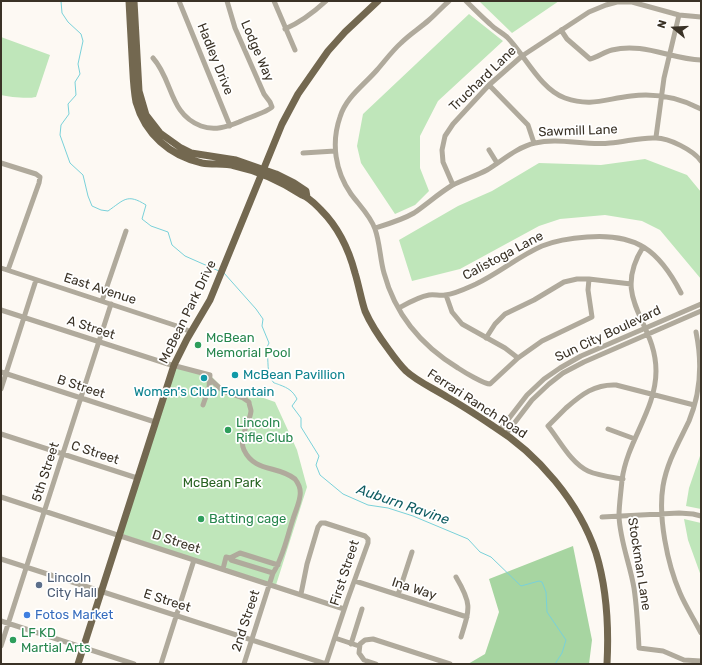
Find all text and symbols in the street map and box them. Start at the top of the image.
north arrow [654,8,694,48]
street label: Lodge Way [237,18,277,84]
text: N [655,18,670,30]
street label: Hadley Drive [194,21,236,97]
street label: Truchard Lane [446,43,520,115]
street label: Sawmill Lane [538,122,618,140]
street label: Calistoga Lane [460,228,546,284]
street label: McBean Park Drive [156,258,220,366]
street label: East Avenue [62,270,138,308]
street label: Sun City Boulevard [553,303,663,365]
street label: A Street [65,313,117,343]
place label: McBean Memorial Pool [206,330,291,361]
marker: McBean Memorial Pool [193,340,203,350]
street label: Ferrari Ranch Road [424,366,530,442]
place label: McBean Pavillion [243,367,345,383]
marker: McBean Pavillion [230,370,240,380]
street label: B Street [55,372,107,402]
marker: Women's Club Fountain [199,373,209,383]
place label: Women's Club Fountain [134,384,274,400]
place label: Lincoln Rifle Club [236,415,293,446]
marker: Lincoln Rifle Club [223,425,233,435]
street label: C Street [69,438,121,468]
street label: 5th Street [29,440,63,504]
park label: McBean Park [183,475,261,491]
water label: Auburn Ravine [355,481,451,529]
place label: Batting cage [209,511,286,527]
marker: Batting cage [196,514,206,524]
street label: Stockman Lane [624,516,654,612]
street label: D Street [150,527,202,557]
street label: First Street [327,538,363,608]
place label: Lincoln City Hall [47,570,97,601]
street label: Ina Way [390,574,438,604]
marker: Lincoln City Hall [34,580,44,590]
street label: E Street [141,586,193,616]
street label: 2nd Street [229,588,263,654]
place label: Fotos Market [35,607,113,623]
marker: Fotos Market [22,610,32,620]
place label: LF KD Martial Arts [21,625,91,656]
marker: LF KD Martial Arts [8,635,18,645]

